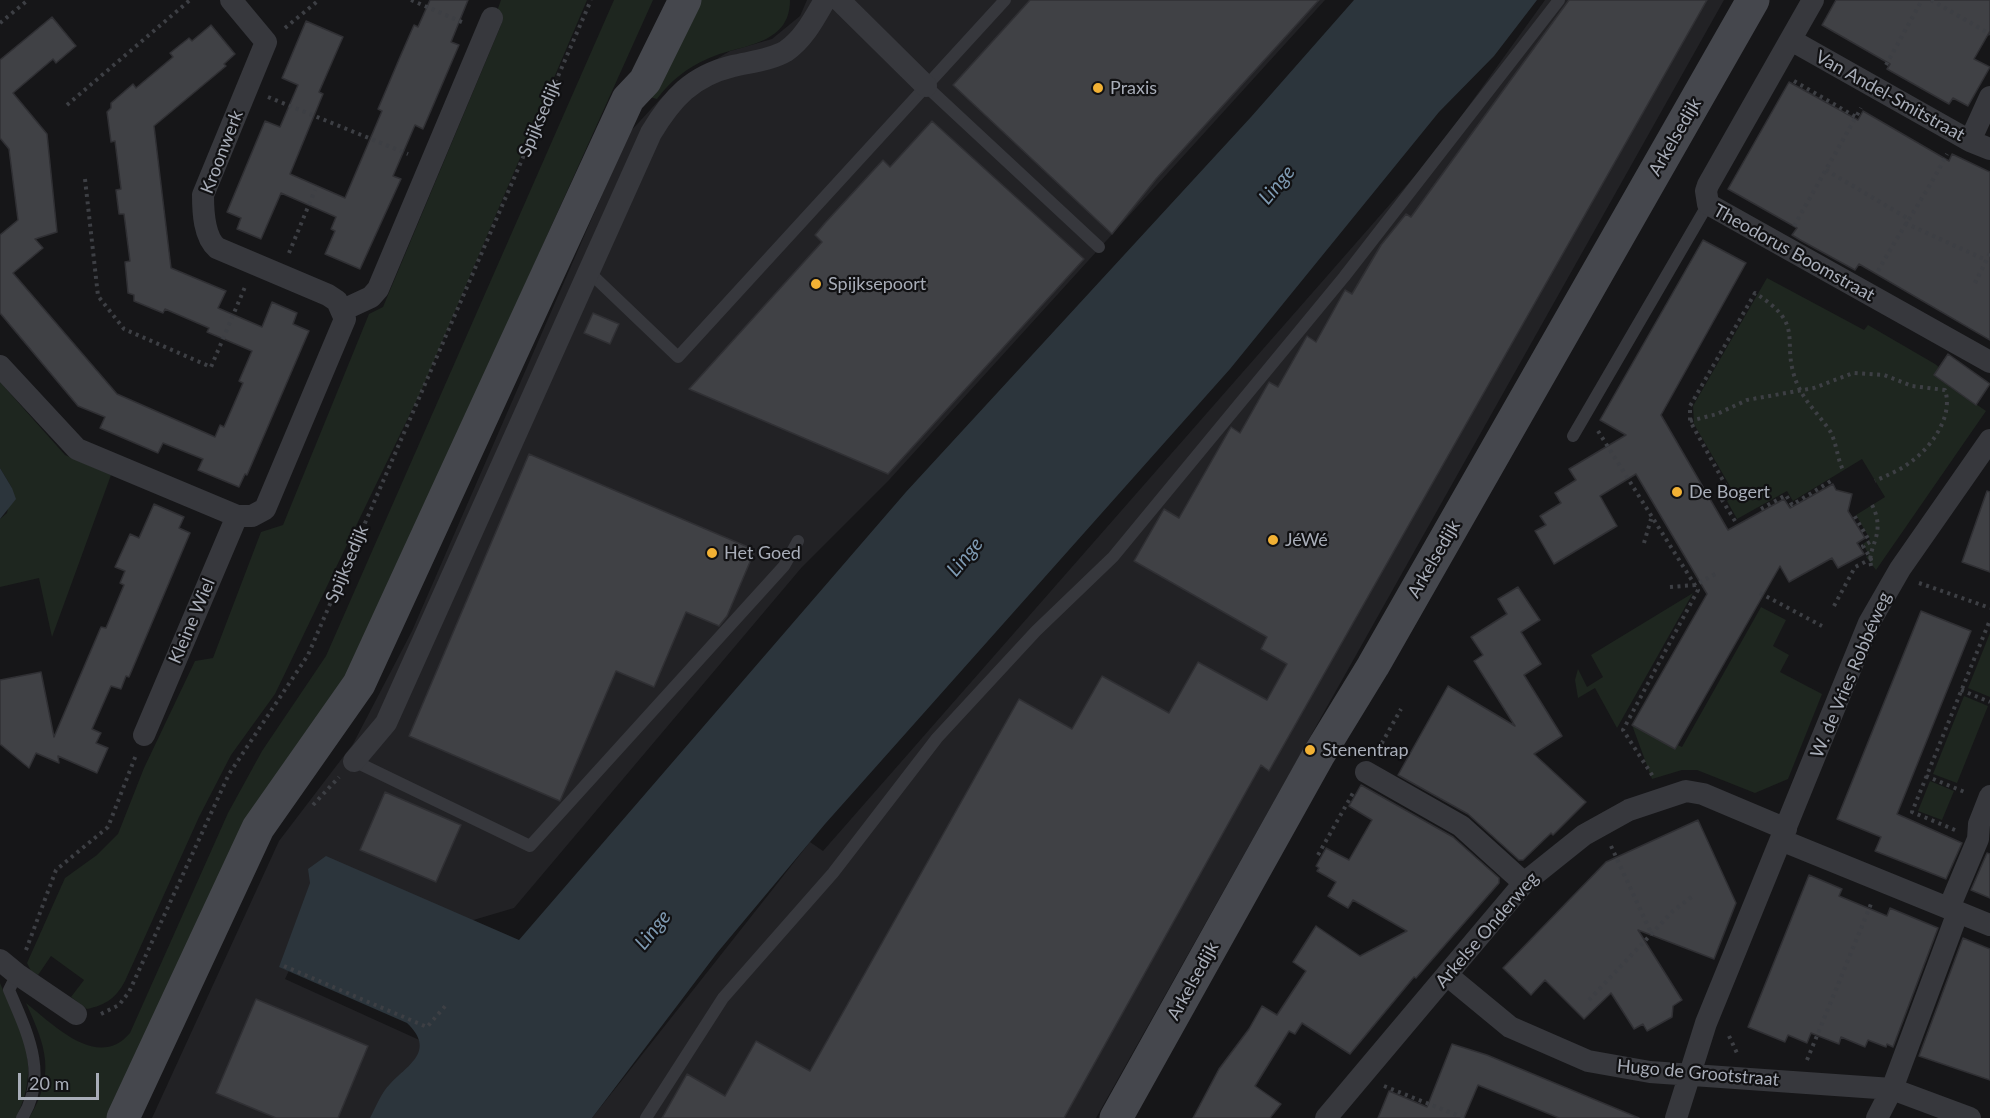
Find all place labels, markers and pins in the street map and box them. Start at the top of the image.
place label: Praxis [1110,77,1157,99]
marker: Praxis [1091,81,1105,95]
place label: Spijksepoort [828,273,926,295]
marker: Spijksepoort [809,277,823,291]
place label: De Bogert [1689,481,1770,503]
marker: De Bogert [1670,485,1684,499]
place label: JéWé [1285,529,1328,551]
marker: JéWé [1266,533,1280,547]
place label: Het Goed [724,542,801,564]
marker: Het Goed [705,546,719,560]
place label: Stenentrap [1322,739,1409,761]
marker: Stenentrap [1303,743,1317,757]

